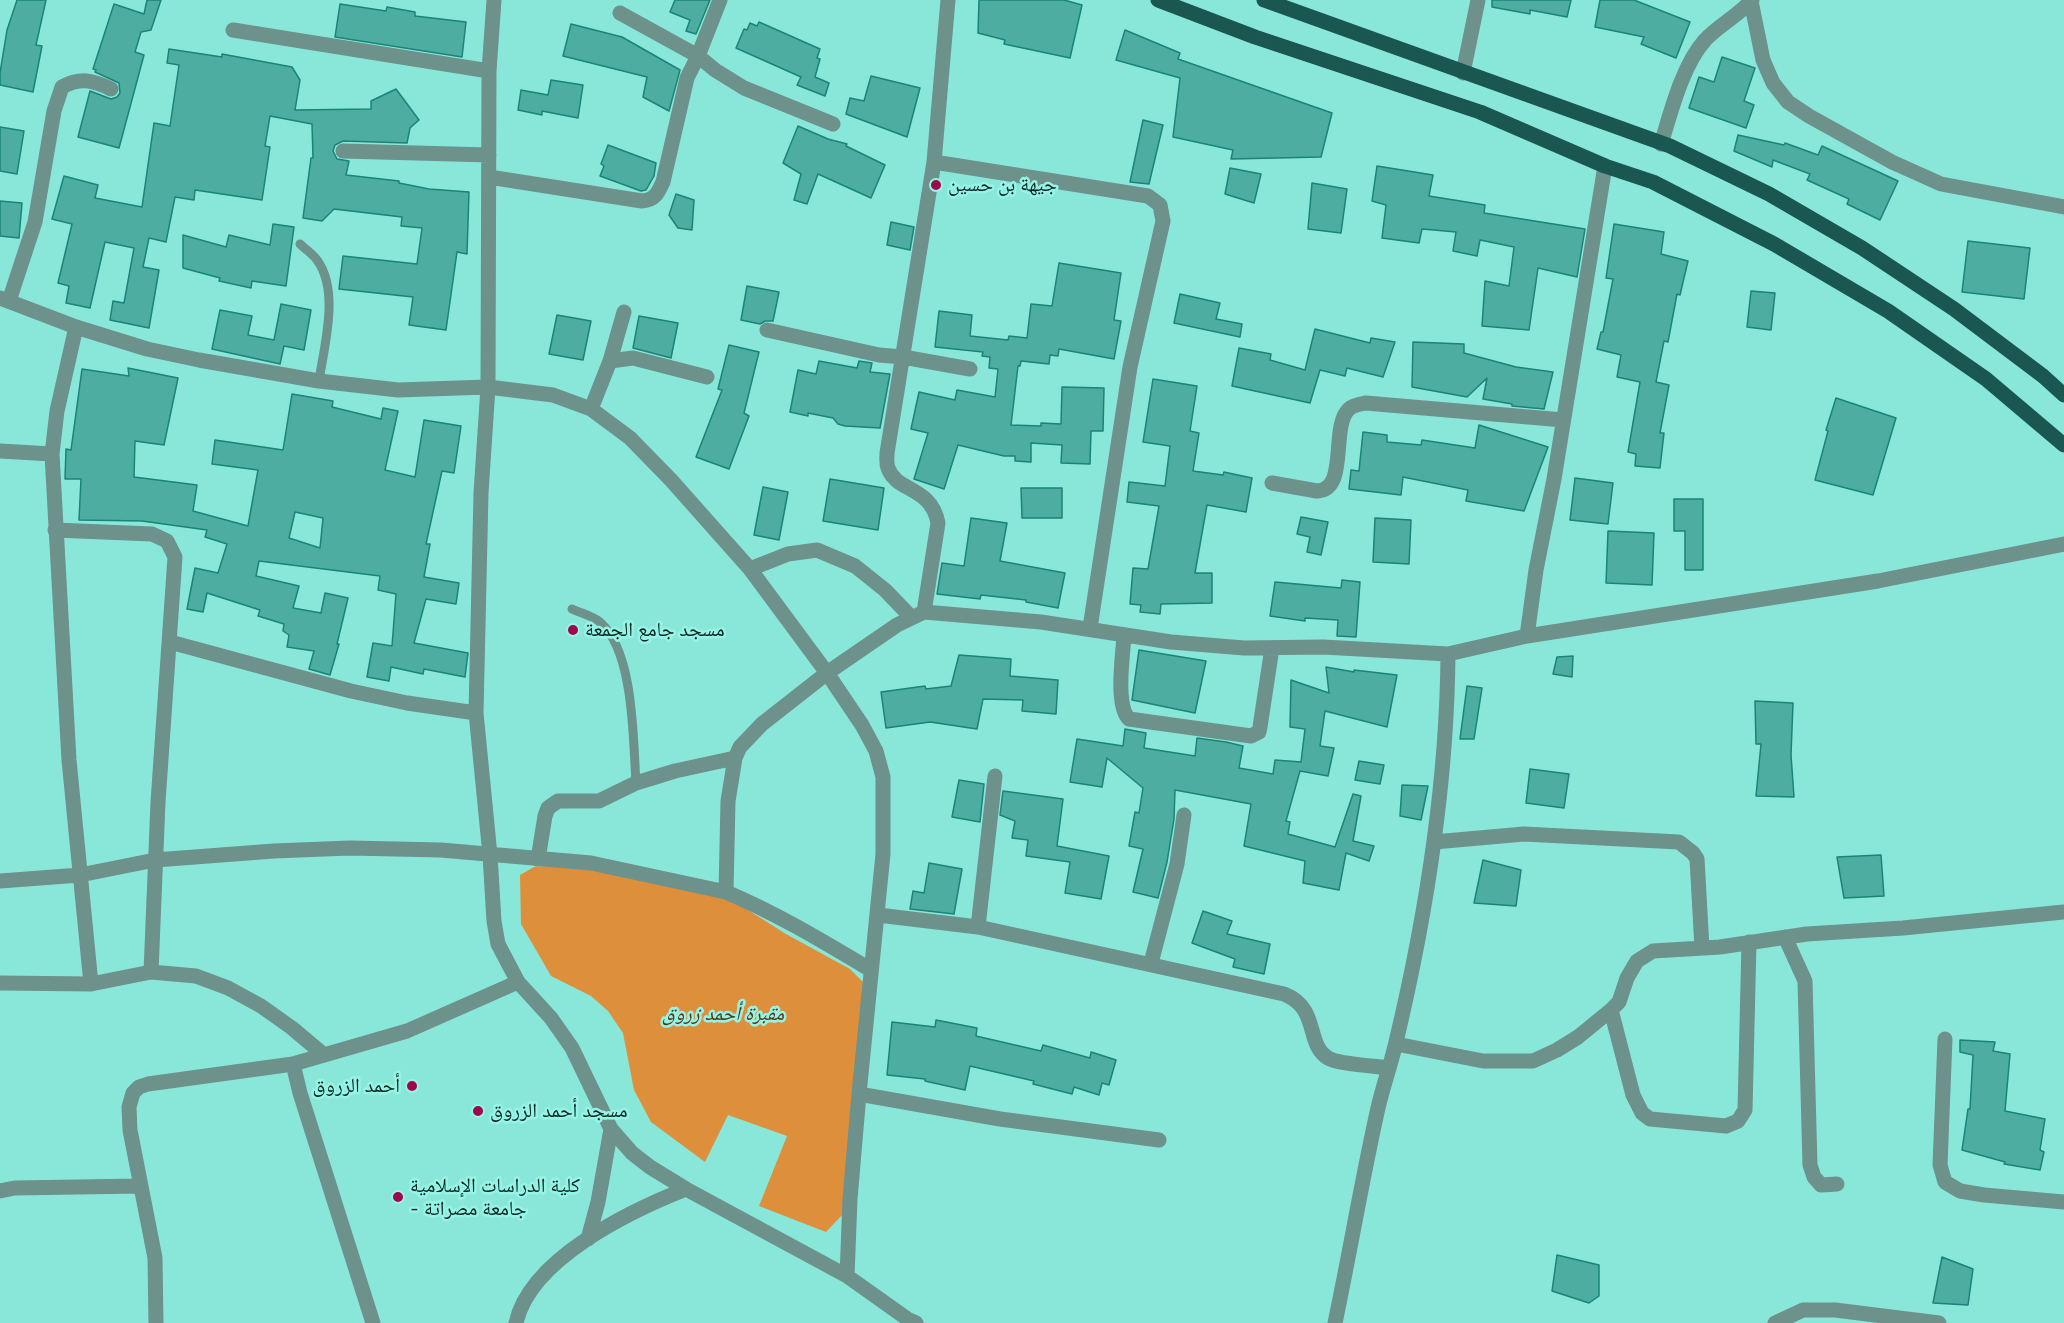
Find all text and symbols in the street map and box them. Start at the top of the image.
place label: جيهة بن حسين [948,173,1057,197]
marker: جيهة بن حسين [929,178,943,192]
place label: مسجد جامع الجمعة [585,618,725,642]
marker: مسجد جامع الجمعة [566,623,580,637]
park label: مقبرة أحمد زروق [662,1002,784,1026]
place label: أحمد الزروق [313,1074,400,1098]
marker: أحمد الزروق [405,1079,419,1093]
place label: مسجد أحمد الزروق [490,1099,628,1123]
marker: مسجد أحمد الزروق [471,1104,485,1118]
place label: كلية الدراسات الإسلامية - جامعة مصراتة [410,1174,580,1221]
marker: كلية الدراسات الإسلامية - جامعة مصراتة [391,1190,405,1204]

